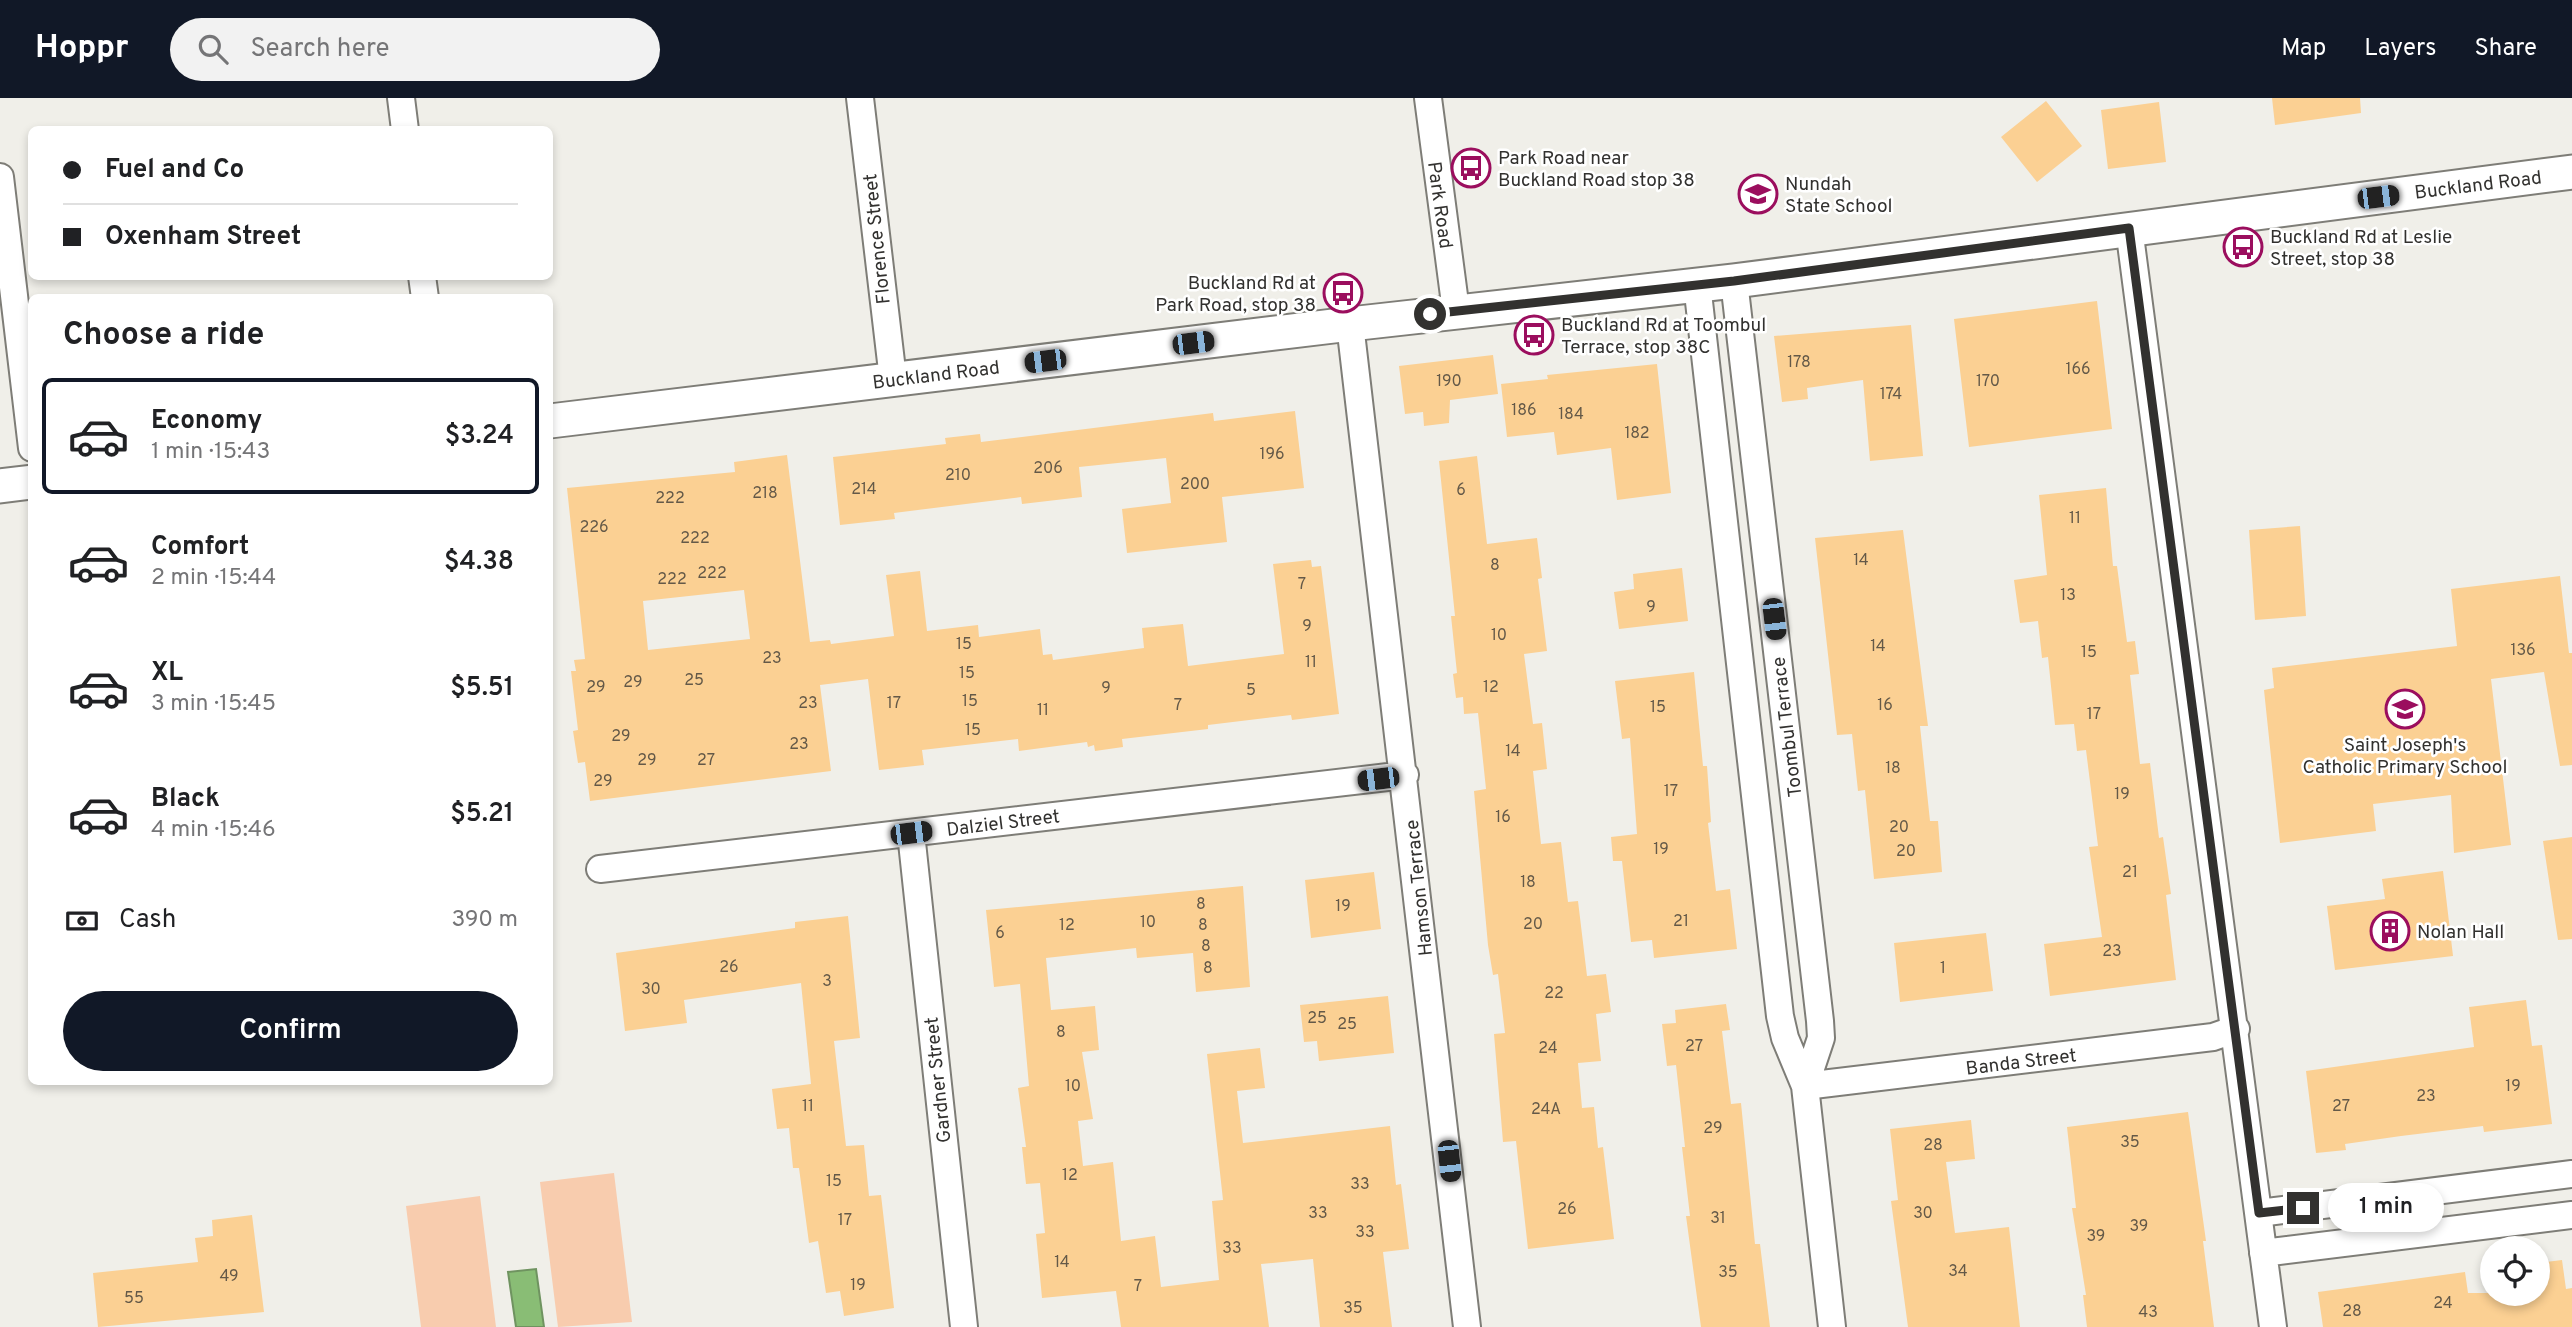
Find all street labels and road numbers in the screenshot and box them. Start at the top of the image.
street label: Park Road [1421,160,1457,250]
street label: Buckland Road [2413,166,2543,206]
street label: Florence Street [859,172,897,305]
street label: Buckland Road [871,356,1001,396]
street label: Toombul Terrace [1767,655,1808,798]
street label: Dalziel Street [945,805,1061,843]
street label: Hamson Terrace [1401,818,1439,957]
street label: Gardner Street [920,1016,958,1144]
street label: Banda Street [1965,1044,2078,1082]

